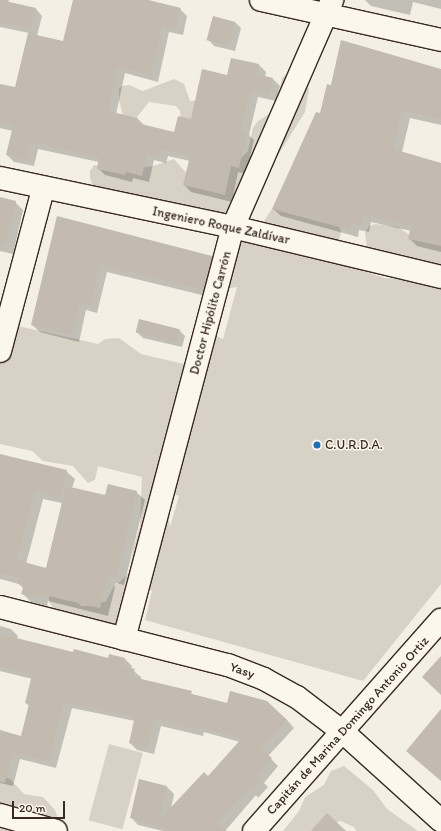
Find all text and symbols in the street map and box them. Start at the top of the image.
street label: Ingeniero Roque Zaldívar [151,204,291,248]
street label: Doctor Hipólito Carrón [187,249,235,377]
place label: C.U.R.D.A. [325,437,383,453]
marker: C.U.R.D.A. [312,440,322,450]
street label: Capitán de Marina Domingo Antonio Ortiz [264,634,432,818]
street label: Yasy [228,660,256,682]
scale bar [14,793,67,819]
text: 20 m [19,801,46,815]

